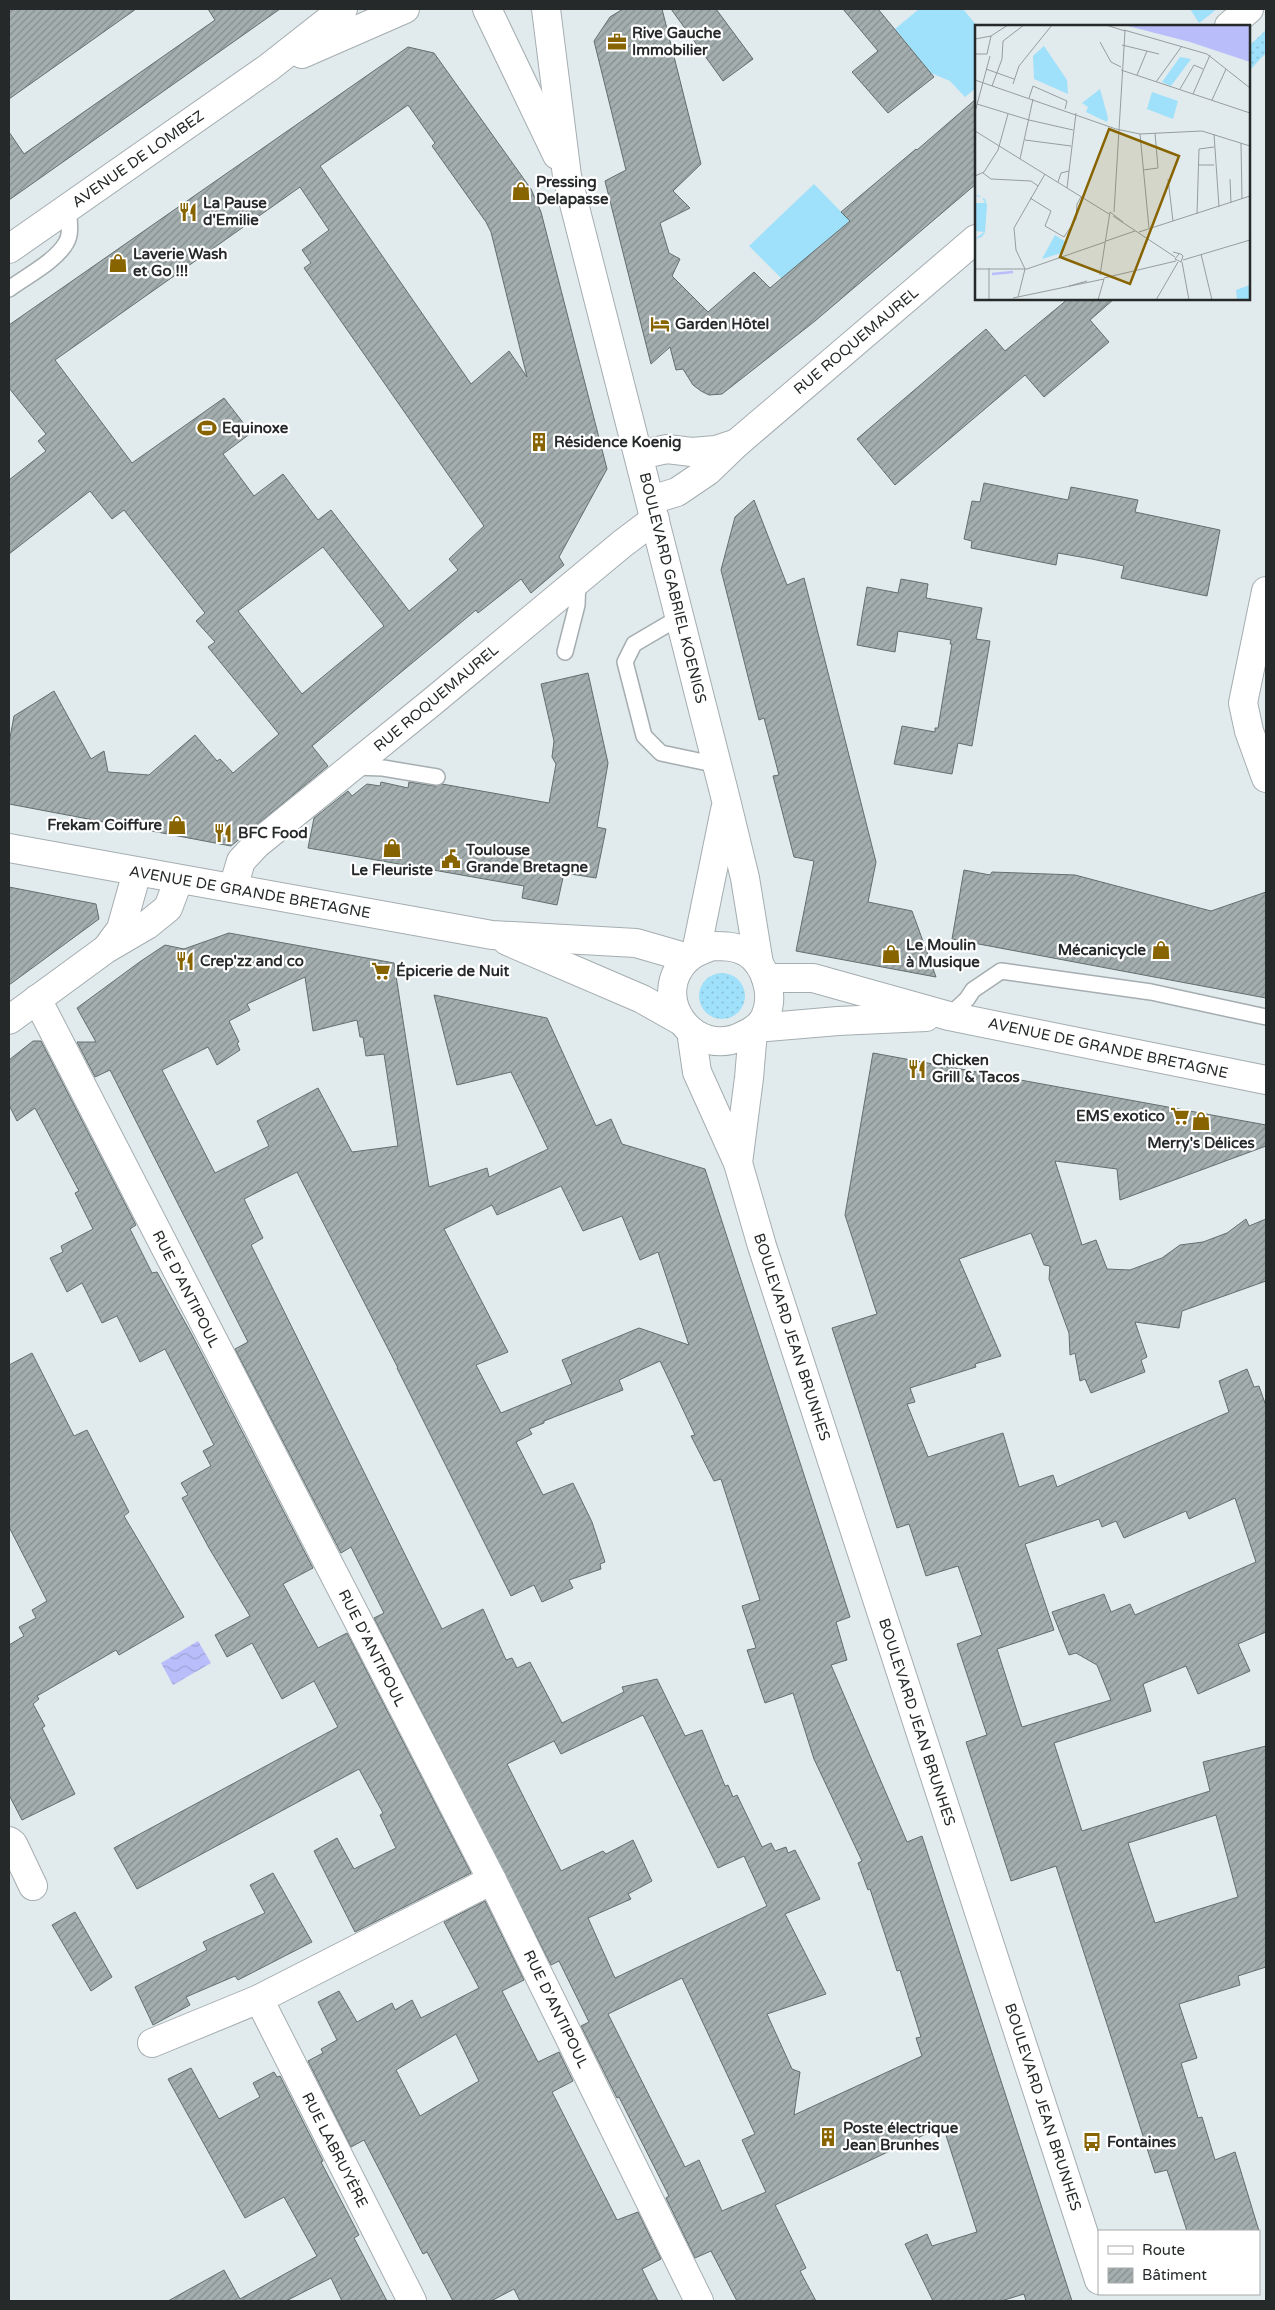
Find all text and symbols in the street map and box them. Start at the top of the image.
place label: Rive Gauche Immobilier [632,24,722,59]
inset map [975,25,1250,300]
office icon: Rive Gauche Immobilier [606,31,628,53]
street label: AVENUE DE LOMBEZ [69,107,207,211]
place label: Pressing Delapasse [536,173,609,209]
shop icon: Pressing Delapasse [510,180,532,202]
place label: La Pause d'Emilie [203,194,267,229]
restaurant icon: La Pause d'Emilie [177,201,199,223]
place label: Laverie Wash et Go !!! [133,245,227,280]
shop icon: Laverie Wash et Go !!! [107,252,129,274]
street label: RUE ROQUEMAUREL [790,283,922,398]
hotel icon: Garden Hôtel [649,313,671,335]
place label: Garden Hôtel [675,315,769,333]
sports icon: Equinoxe [196,417,218,439]
place label: Equinoxe [222,419,289,438]
building icon: Résidence Koenig [528,431,550,453]
place label: Résidence Koenig [554,433,682,452]
street label: BOULEVARD GABRIEL KOENIGS [636,471,710,705]
street label: RUE ROQUEMAUREL [370,640,502,755]
shop icon: Frekam Coiffure [166,814,188,836]
place label: Frekam Coiffure [47,816,162,834]
restaurant icon: BFC Food [212,822,234,844]
place label: BFC Food [238,824,308,842]
shop icon: Le Fleuriste [381,837,403,859]
place label: Toulouse Grande Bretagne [465,841,589,877]
public building icon: Toulouse Grande Bretagne [440,848,462,870]
place label: Le Fleuriste [351,861,434,879]
street label: AVENUE DE GRANDE BRETAGNE [128,862,372,922]
place label: Le Moulin à Musique [906,936,980,972]
shop icon: Mécanicycle [1150,939,1172,961]
place label: Mécanicycle [1058,941,1147,960]
shop icon: Le Moulin à Musique [880,943,902,965]
restaurant icon: Crep'zz and co [174,950,196,972]
place label: Crep'zz and co [200,952,304,971]
supermarket icon: Épicerie de Nuit [370,960,392,982]
place label: Épicerie de Nuit [396,961,510,981]
street label: AVENUE DE GRANDE BRETAGNE [986,1014,1230,1082]
place label: Chicken Grill & Tacos [932,1051,1020,1086]
restaurant icon: Chicken Grill & Tacos [906,1058,928,1080]
supermarket icon: EMS exotico [1169,1105,1191,1127]
place label: EMS exotico [1076,1107,1165,1125]
shop icon: Merry's Délices [1190,1110,1212,1132]
place label: Merry's Délices [1147,1134,1255,1153]
street label: RUE D'ANTIPOUL [149,1227,223,1351]
street label: BOULEVARD JEAN BRUNHES [750,1231,834,1443]
street label: RUE D'ANTIPOUL [335,1586,409,1710]
street label: BOULEVARD JEAN BRUNHES [875,1616,959,1828]
street label: RUE D'ANTIPOUL [520,1947,593,2071]
street label: BOULEVARD JEAN BRUNHES [1001,2001,1085,2213]
street label: RUE LABRUYÈRE [298,2089,372,2211]
place label: Poste électrique Jean Brunhes [842,2119,959,2154]
building icon: Poste électrique Jean Brunhes [817,2126,839,2148]
bus stop icon: Fontaines [1081,2131,1103,2153]
place label: Fontaines [1107,2133,1176,2151]
legend [1098,2230,1260,2295]
text: Route [1142,2241,1185,2259]
text: Bâtiment [1142,2266,1207,2284]

